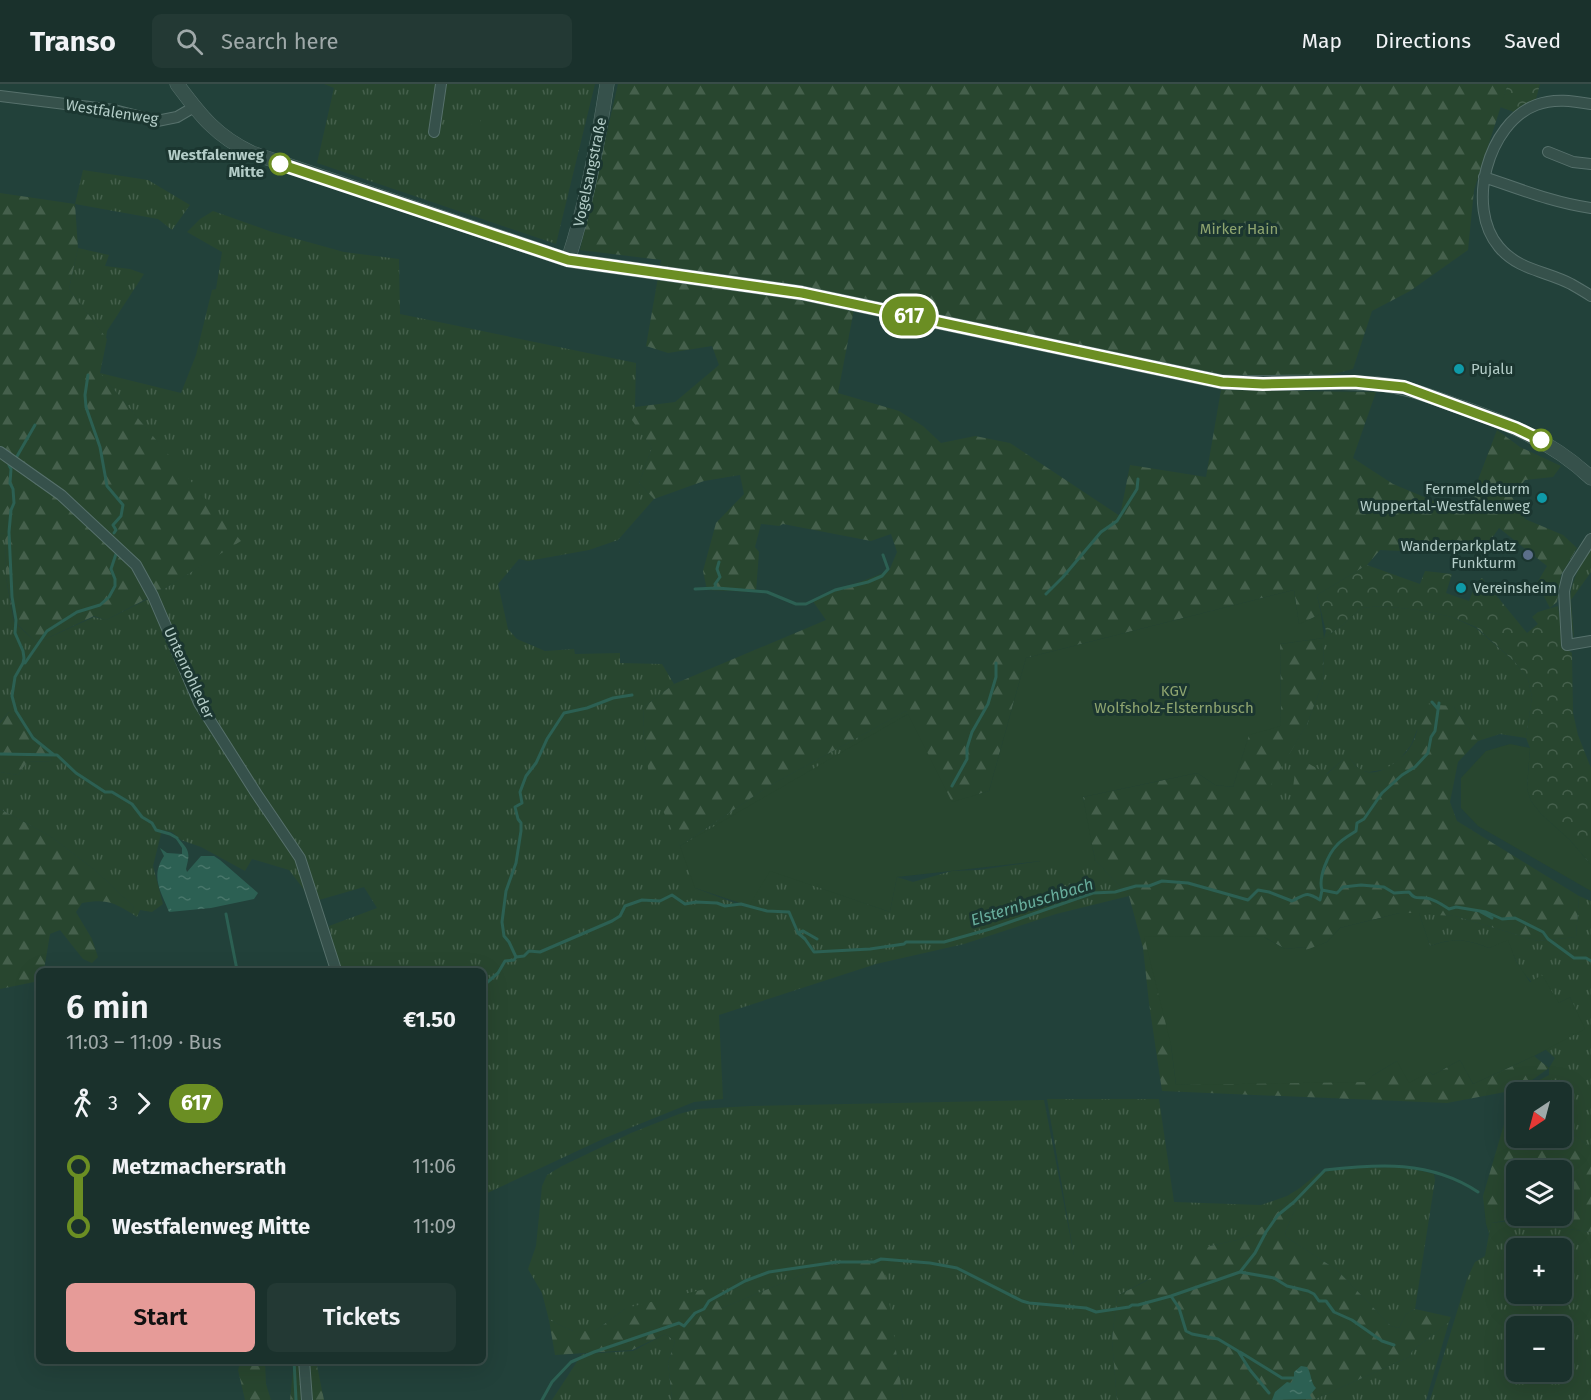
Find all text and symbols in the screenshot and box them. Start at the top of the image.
search box [152,14,572,68]
text: Transo [30,25,116,58]
icon: search [173,25,206,58]
text: Search here [221,28,338,55]
text: Map [1302,28,1342,54]
text: Directions [1375,28,1471,54]
text: Saved [1504,28,1561,54]
street label: Westfalenweg [64,96,160,128]
street label: Vogelsangstraße [570,116,610,228]
place label: Westfalenweg Mitte [168,146,265,181]
marker: Westfalenweg Mitte [269,153,291,175]
park label: Mirker Hain [1200,220,1278,238]
line badge: 617 [874,296,944,336]
text: 617 [894,303,924,329]
place label: Pujalu [1471,360,1513,378]
marker: Pujalu [1452,362,1466,376]
unlabelled marker [1530,429,1552,451]
place label: Fernmeldeturm Wuppertal-Westfalenweg [1360,480,1530,515]
marker: Fernmeldeturm Wuppertal-Westfalenweg [1535,491,1549,505]
place label: Wanderparkplatz Funkturm [1400,537,1516,572]
marker: Wanderparkplatz Funkturm [1521,548,1535,562]
place label: Vereinsheim [1473,579,1557,597]
marker: Vereinsheim [1454,581,1468,595]
street label: Untenrohleder [160,624,218,722]
park label: KGV Wolfsholz-Elsternbusch [1094,682,1254,717]
water label: Elsternbuschbach [968,874,1096,930]
text: 6 min [66,987,149,1027]
text: €1.50 [403,1006,456,1033]
text: 11:03 – 11:09 · Bus [66,1030,222,1054]
north arrow [1506,1082,1572,1148]
map controls [1506,1082,1572,1382]
icon: walk [66,1087,99,1120]
icon: forward [127,1087,160,1120]
text: 617 [181,1090,211,1116]
text: 3 [108,1091,118,1115]
text: Metzmachersrath [112,1153,287,1180]
text: 11:06 [412,1154,456,1178]
button: layers [1506,1160,1572,1226]
text: Westfalenweg Mitte [112,1213,310,1240]
text: 11:09 [413,1214,456,1238]
button: + [1506,1238,1572,1304]
button: Start [66,1283,255,1352]
button: Tickets [267,1283,456,1352]
button: − [1506,1316,1572,1382]

